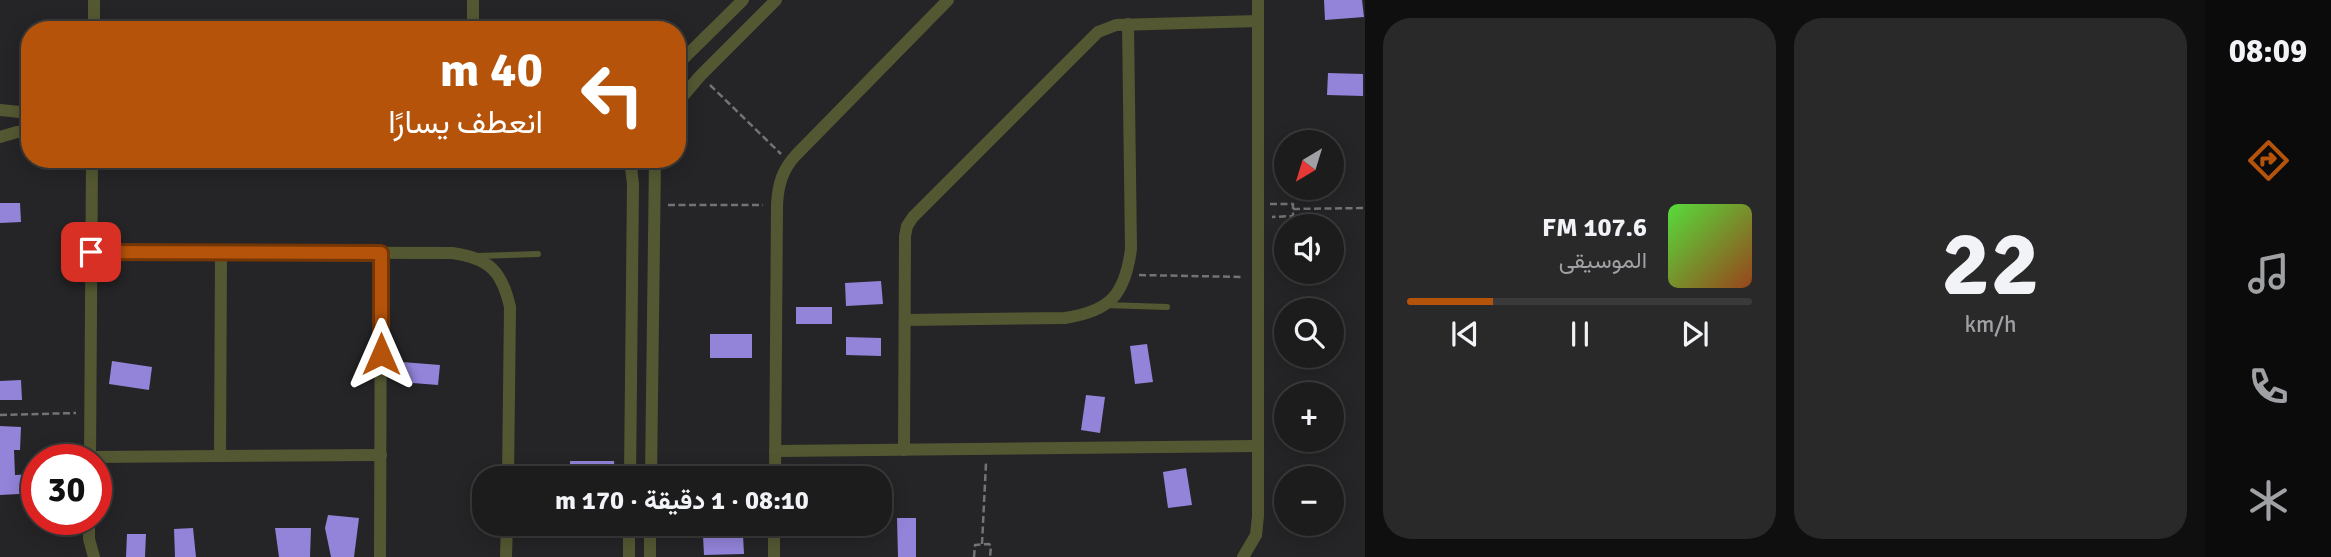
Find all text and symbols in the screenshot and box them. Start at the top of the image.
text: 08:09 [2229,32,2307,71]
text: 40 m [440,40,543,100]
icon: left [567,49,658,140]
text: انعطف يسارًا [388,103,543,142]
north arrow [1274,130,1344,200]
map controls [1274,130,1344,536]
icon: directions [2244,136,2293,185]
text: 22 [1941,208,2040,321]
text: 107.6 FM [1542,212,1647,244]
button: sound [1274,214,1344,284]
pin [61,222,121,282]
icon: arrive [72,233,110,271]
text: الموسيقى [1559,246,1647,275]
icon: music [2244,249,2293,298]
button: search [1274,298,1344,368]
text: km/h [1964,310,2017,339]
icon: previous [1446,315,1484,353]
icon: pause [1561,315,1599,353]
icon: next [1676,315,1714,353]
position arrow [344,317,418,391]
icon: phone [2244,362,2293,411]
button: + [1274,382,1344,452]
speed limit sign: 30 [21,444,112,535]
button: − [1274,466,1344,536]
icon: climate [2244,476,2293,525]
text: 08:10 · 1 دقيقة · 170 m [555,485,809,517]

